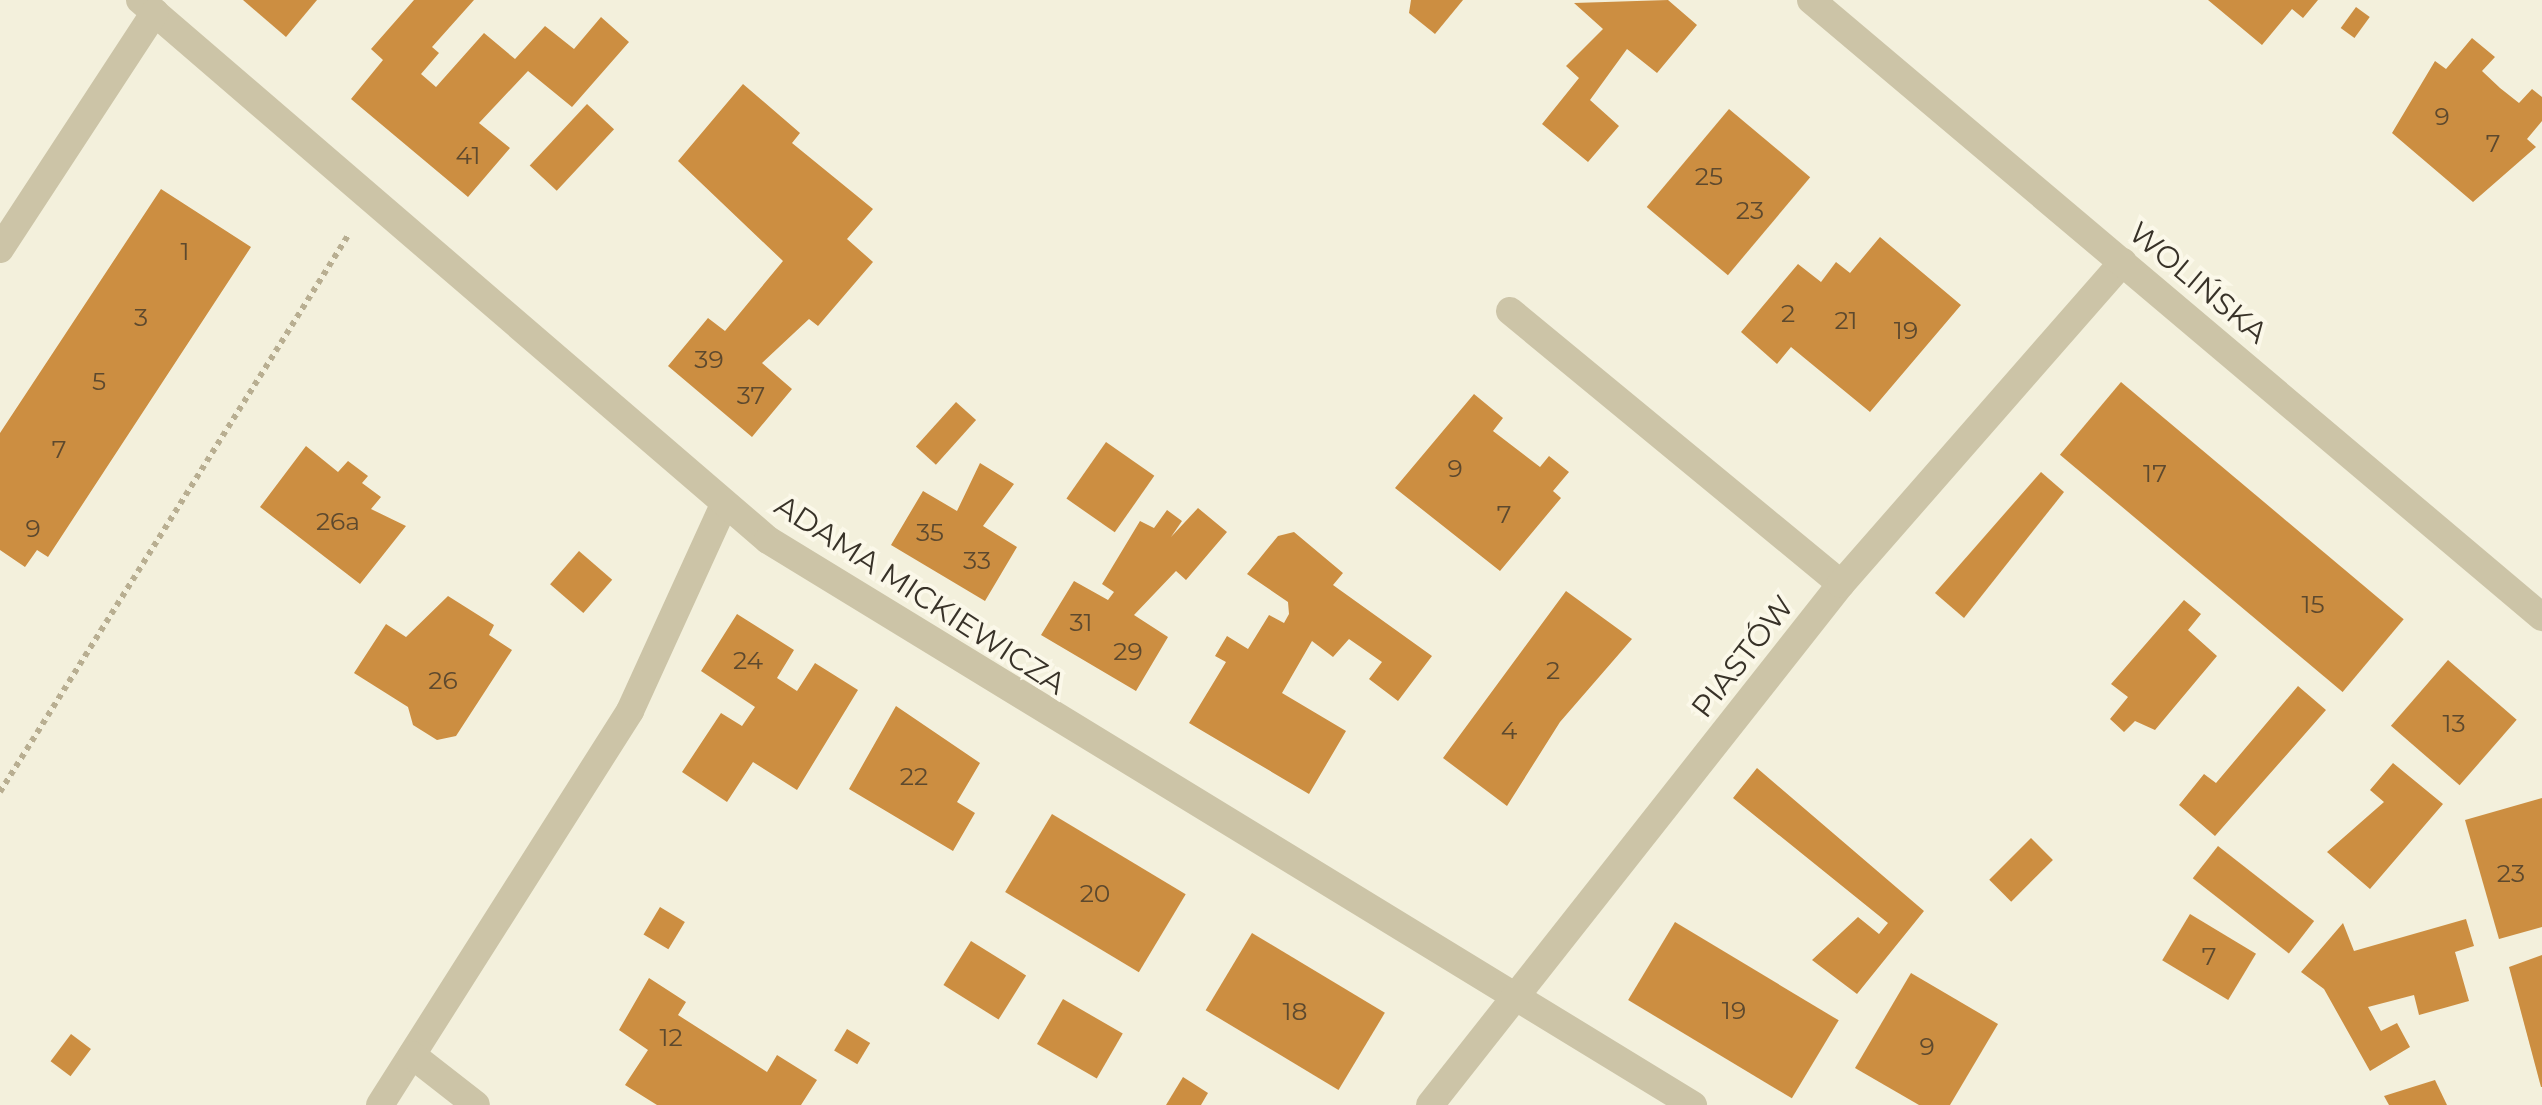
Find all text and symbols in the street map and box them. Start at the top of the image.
house number: 9 [2434,101,2450,131]
house number: 7 [2486,128,2500,158]
house number: 41 [456,140,480,170]
house number: 25 [1695,161,1723,191]
house number: 23 [1736,195,1764,225]
street label: WOLIŃSKA [2122,215,2274,351]
house number: 1 [180,236,190,266]
house number: 2 [1781,298,1795,328]
house number: 3 [134,302,148,332]
house number: 21 [1834,305,1858,335]
house number: 19 [1894,315,1918,345]
house number: 39 [694,344,724,374]
house number: 5 [92,366,106,396]
house number: 37 [737,380,765,410]
house number: 7 [52,434,66,464]
house number: 9 [1447,453,1463,483]
house number: 17 [2143,458,2167,488]
street label: ADAMA MICKIEWICZA [768,488,1072,702]
house number: 7 [1497,499,1511,529]
house number: 26a [316,506,360,536]
house number: 9 [25,513,41,543]
house number: 35 [916,517,944,547]
house number: 33 [963,545,991,575]
street label: PIASTÓW [1684,589,1802,725]
house number: 15 [2301,589,2325,619]
house number: 31 [1069,607,1093,637]
house number: 29 [1113,636,1143,666]
house number: 24 [733,645,763,675]
house number: 2 [1546,655,1560,685]
house number: 26 [428,665,458,695]
house number: 13 [2442,708,2466,738]
house number: 4 [1501,715,1517,745]
house number: 22 [900,761,928,791]
house number: 23 [2497,858,2525,888]
house number: 20 [1080,878,1110,908]
house number: 7 [2202,941,2216,971]
house number: 19 [1722,995,1746,1025]
house number: 18 [1283,996,1307,1026]
house number: 12 [659,1022,683,1052]
house number: 9 [1919,1031,1935,1061]

